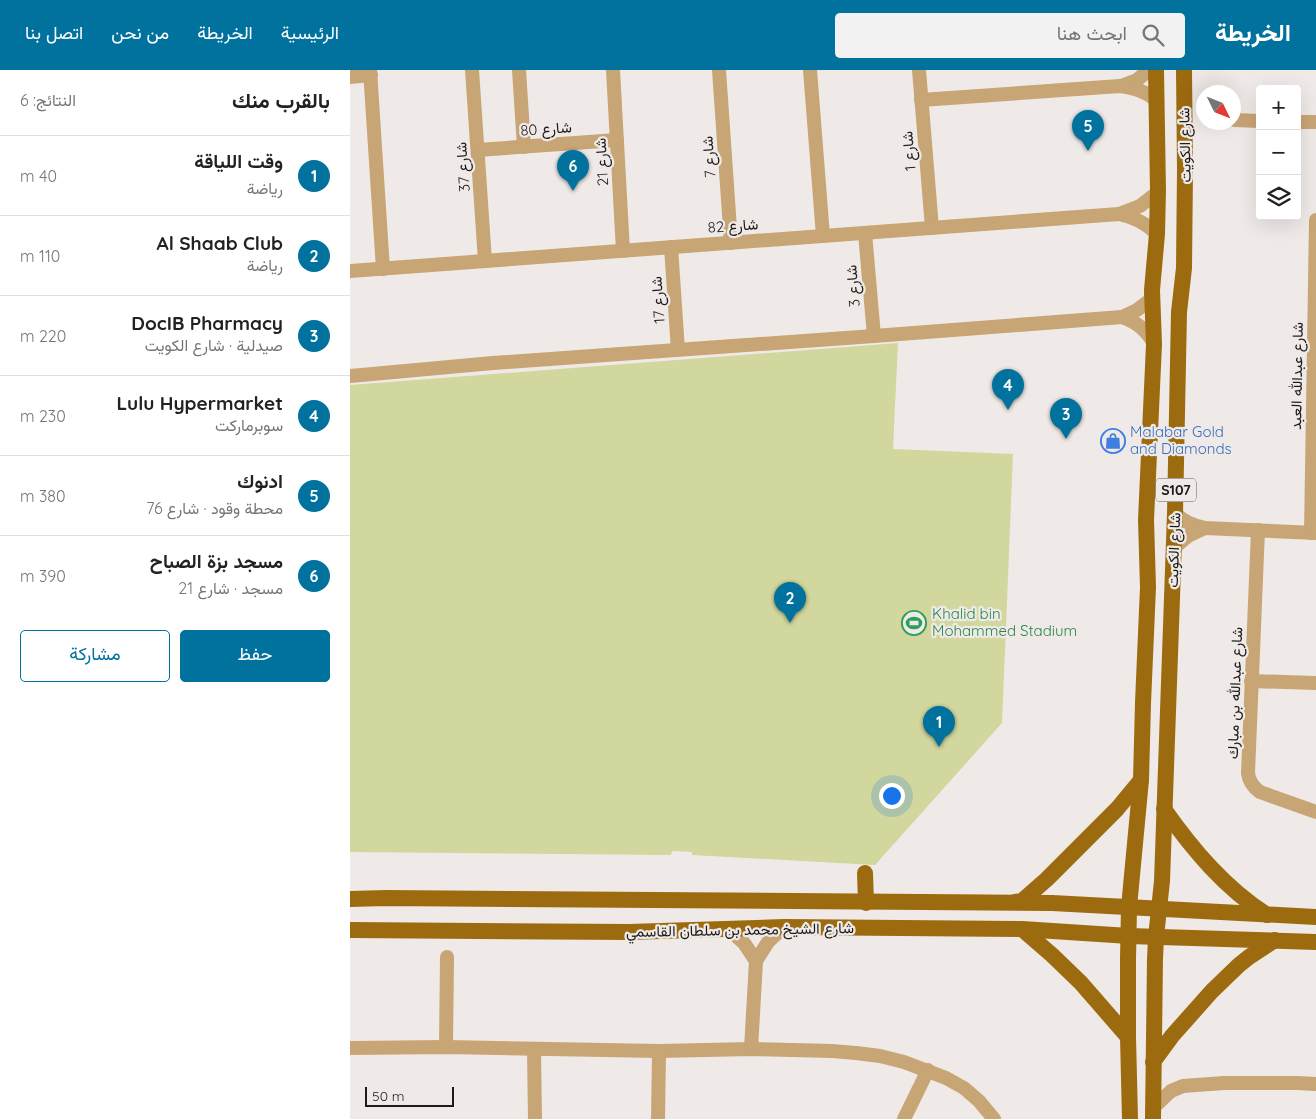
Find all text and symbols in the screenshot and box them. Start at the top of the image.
search box [835,13,1185,58]
text: الخريطة [1215,17,1291,47]
text: اتصل بنا [25,21,83,44]
text: من نحن [111,21,169,44]
text: الخريطة [197,21,253,44]
text: الرئيسية [281,21,339,44]
text: ابحث هنا [1057,21,1127,45]
icon: search [1139,21,1167,49]
north arrow [1196,85,1241,130]
map controls [1256,85,1301,220]
button: + [1256,85,1301,130]
text: بالقرب منك [232,87,330,113]
text: النتائج: 6 [20,90,76,110]
street label: شارع الكويت [1174,107,1197,183]
pin: 5 [1072,110,1104,151]
street label: شارع 80 [520,117,573,142]
street label: شارع 1 [897,130,922,172]
button: − [1256,130,1301,175]
street label: شارع 7 [698,135,721,179]
street label: شارع 21 [591,137,614,187]
street label: شارع 37 [451,141,476,193]
text: وقت اللياقة [194,149,283,173]
pin: 6 [557,150,589,191]
text: 40 m [20,166,57,186]
text: 1 [311,166,317,186]
button: layers [1256,175,1301,220]
text: رياضة [247,178,283,198]
street label: شارع 82 [707,214,759,239]
text: Al Shaab Club [157,231,283,255]
text: 110 m [20,246,60,266]
text: 2 [309,246,319,266]
text: رياضة [247,255,283,275]
street label: شارع 3 [841,264,866,308]
street label: شارع 17 [646,275,671,324]
text: DocIB Pharmacy [131,311,283,335]
street label: شارع عبدالله العبد [1286,322,1309,430]
text: 220 m [20,326,66,346]
text: 3 [310,326,318,346]
text: صيدلية · شارع الكويت [145,335,283,355]
pin: 4 [992,369,1024,410]
text: Lulu Hypermarket [116,391,283,415]
pin: 3 [1050,398,1082,439]
text: 230 m [20,406,66,426]
text: 4 [309,406,319,426]
text: سوبرماركت [215,415,283,435]
place label: Malabar Gold and Diamonds [1130,422,1232,458]
shop icon: Malabar Gold and Diamonds [1100,428,1126,454]
text: ادنوك [237,469,283,493]
road number: S107 [1156,478,1196,502]
text: 380 m [20,486,66,506]
text: 5 [309,486,319,506]
text: محطة وقود · شارع 76 [146,498,283,518]
street label: شارع الكويت [1163,512,1186,588]
text: مسجد بزة الصباح [150,549,283,573]
text: 390 m [20,566,66,586]
text: 6 [310,566,318,586]
text: مسجد · شارع 21 [178,578,283,598]
pin: 2 [774,582,806,623]
place label: Khalid bin Mohammed Stadium [932,604,1077,640]
sports icon: Khalid bin Mohammed Stadium [901,610,927,636]
street label: شارع عبدالله بن مبارك [1223,627,1248,759]
button: مشاركة [20,630,170,682]
button: حفظ [180,630,330,682]
pin: 1 [923,706,955,747]
your location [879,783,905,809]
street label: شارع الشيخ محمد بن سلطان القاسمي [626,918,854,945]
scale bar [365,1084,454,1107]
text: 50 m [372,1087,405,1105]

